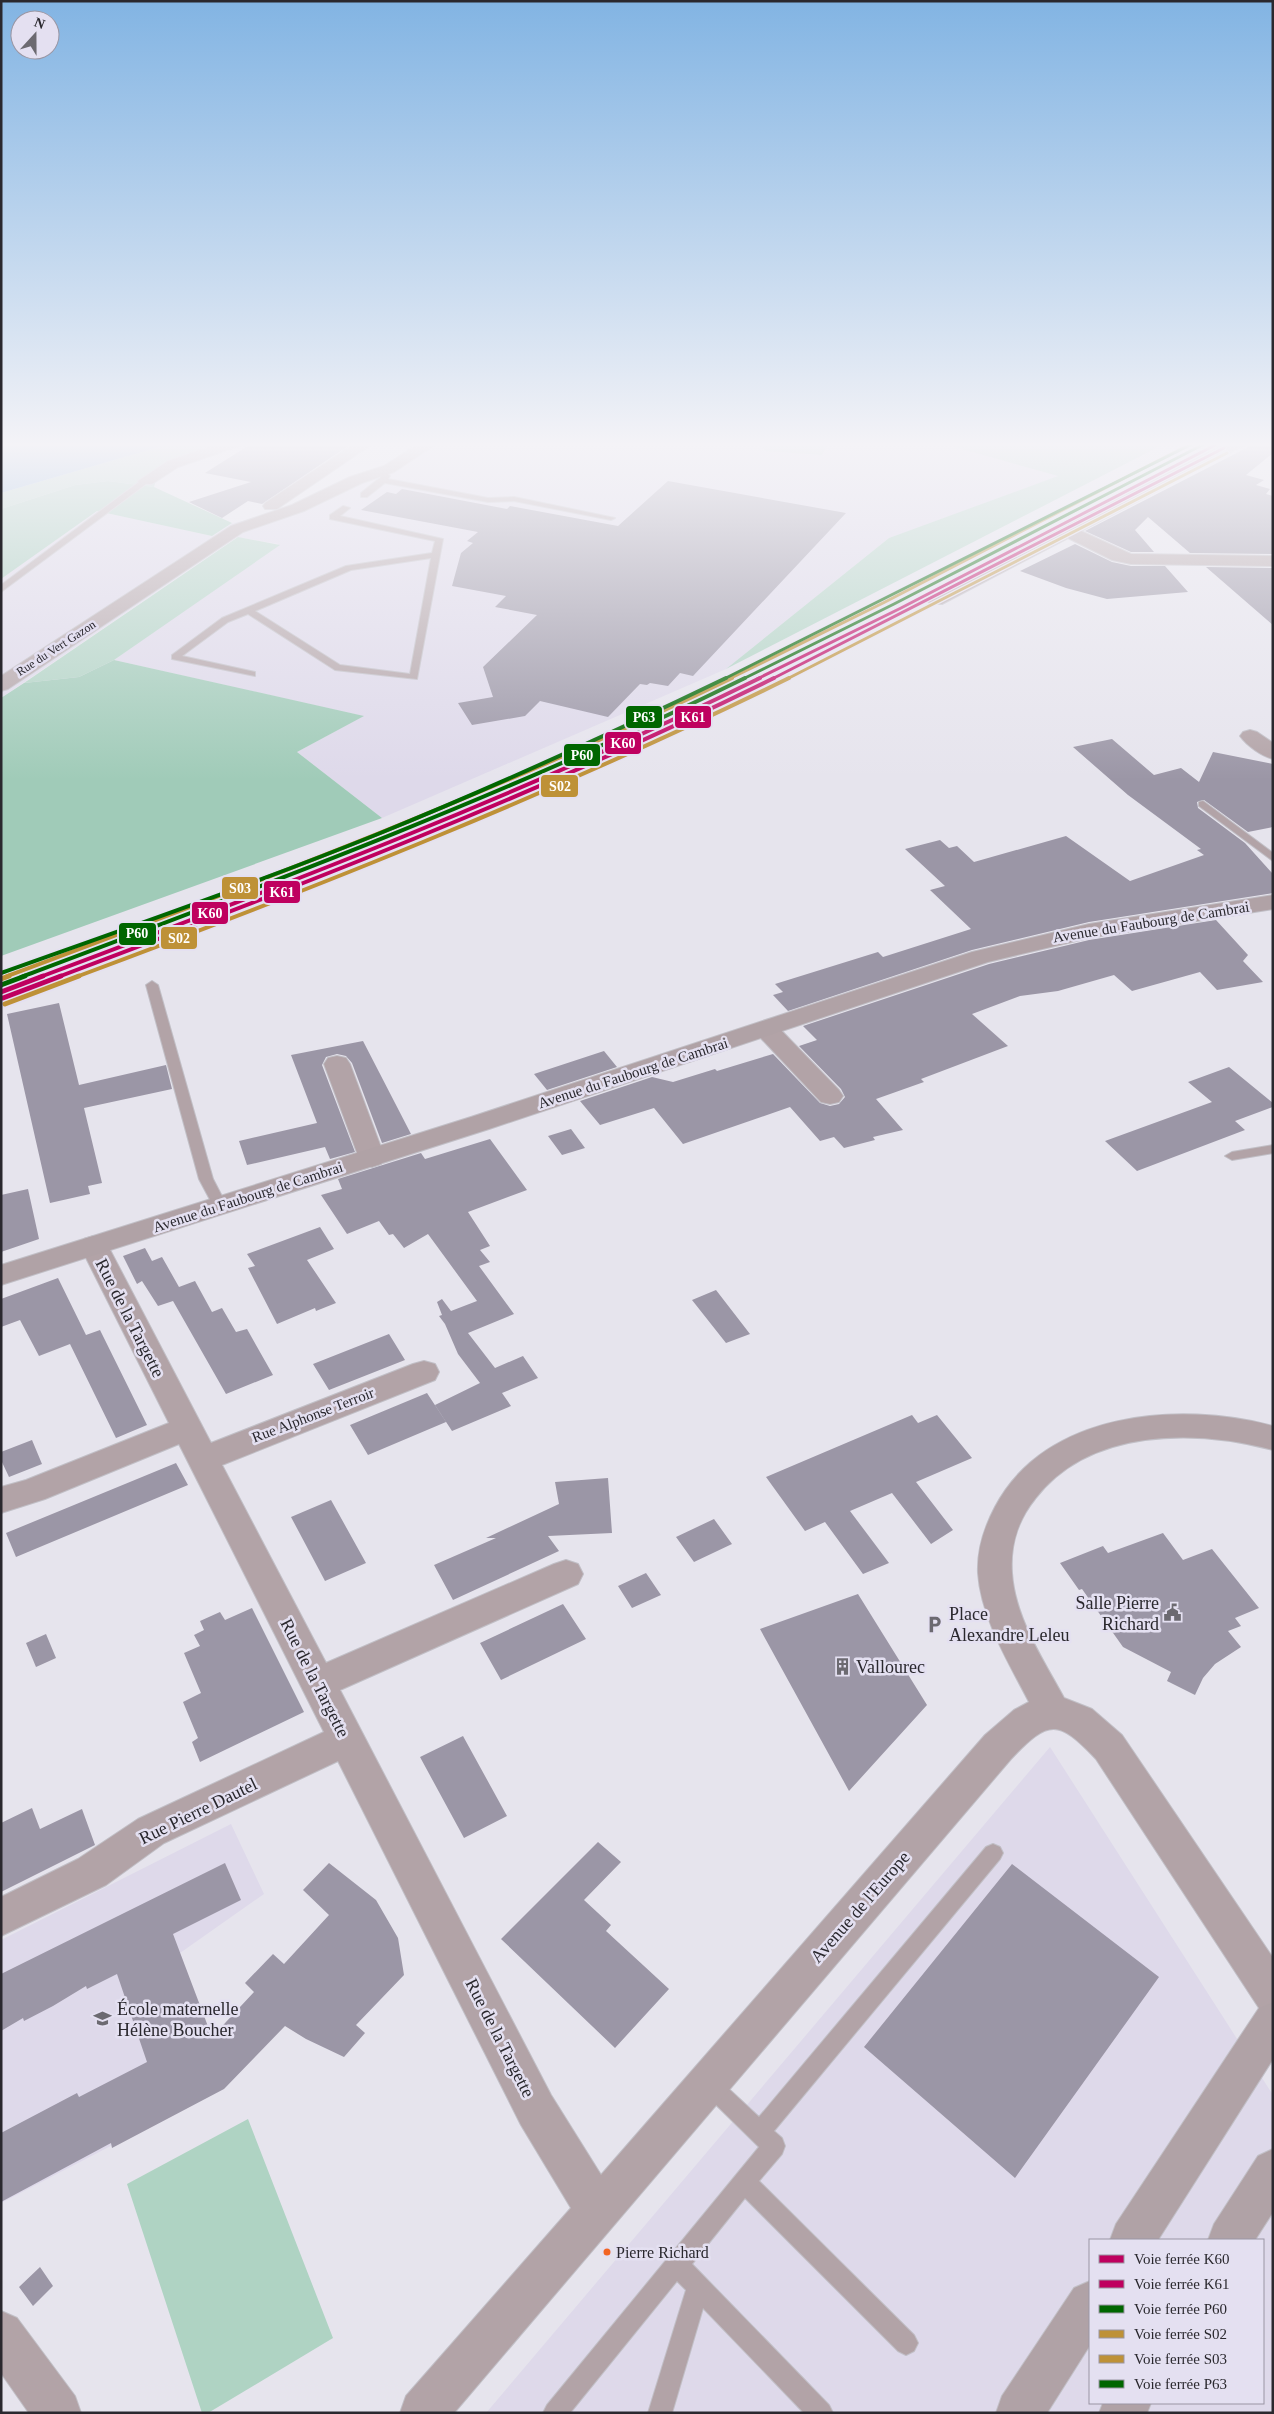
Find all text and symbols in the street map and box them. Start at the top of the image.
north arrow [10,10,60,60]
text: N [32,15,47,32]
street label: Rue du Vert Gazon [14,617,98,679]
line badge: P63 [625,705,663,729]
line badge: K61 [674,705,712,729]
text: P63 [633,710,655,725]
text: K61 [681,710,705,725]
line badge: K60 [604,731,642,755]
text: K60 [611,736,635,751]
line badge: P60 [563,743,601,767]
text: P60 [571,748,593,763]
line badge: S02 [540,774,579,798]
text: S02 [549,779,571,794]
line badge: S03 [221,876,259,900]
line badge: K61 [263,880,301,904]
text: S03 [229,881,251,896]
text: K61 [270,885,294,900]
street label: Avenue du Faubourg de Cambrai [1052,899,1250,945]
line badge: K60 [191,901,229,925]
text: K60 [198,906,222,921]
line badge: P60 [118,922,157,946]
text: P60 [126,926,148,941]
line badge: S02 [160,926,198,950]
text: S02 [168,931,190,946]
street label: Avenue du Faubourg de Cambrai [536,1035,730,1111]
street label: Avenue du Faubourg de Cambrai [151,1159,345,1235]
street label: Rue de la Targette [91,1255,169,1381]
street label: Rue Alphonse Terroir [250,1384,376,1446]
place label: Salle Pierre Richard [1076,1593,1159,1634]
public building icon: Salle Pierre Richard [1163,1603,1183,1623]
place label: Place Alexandre Leleu [949,1604,1069,1645]
parking icon: Place Alexandre Leleu [925,1614,945,1634]
street label: Rue de la Targette [276,1615,354,1741]
building icon: Vallourec [832,1657,852,1677]
place label: Vallourec [856,1657,925,1677]
street label: Rue Pierre Dautel [136,1774,260,1848]
street label: Avenue de l'Europe [806,1847,914,1967]
street label: Rue de la Targette [461,1975,539,2101]
place label: École maternelle Hélène Boucher [117,1998,238,2040]
school or university icon: École maternelle Hélène Boucher [93,2009,113,2029]
legend [1089,2239,1264,2404]
place label: Pierre Richard [616,2244,709,2261]
marker: Pierre Richard [602,2247,612,2257]
text: Voie ferrée K60 [1134,2251,1230,2267]
text: Voie ferrée K61 [1134,2276,1230,2292]
text: Voie ferrée P60 [1134,2301,1227,2317]
text: Voie ferrée S02 [1134,2326,1227,2342]
text: Voie ferrée S03 [1134,2351,1227,2367]
text: Voie ferrée P63 [1134,2376,1227,2392]

